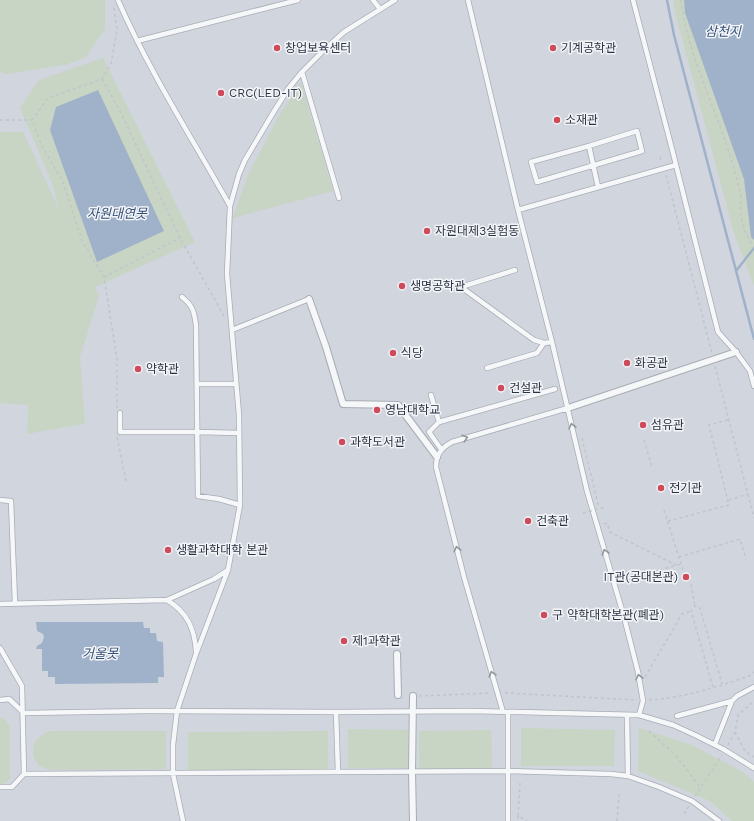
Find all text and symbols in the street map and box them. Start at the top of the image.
water label: 삼천지 [705,24,742,39]
place label: 창업보육센터 [285,41,351,55]
place label: 기계공학관 [561,41,616,55]
marker: 창업보육센터 [272,43,282,53]
marker: 기계공학관 [548,43,558,53]
place label: CRC(LED-IT) [229,86,302,100]
marker: CRC(LED-IT) [216,88,226,98]
place label: 소재관 [565,113,598,127]
marker: 소재관 [552,115,562,125]
water label: 자원대연못 [87,206,148,221]
place label: 자원대제3실험동 [435,224,519,238]
marker: 자원대제3실험동 [422,226,432,236]
place label: 생명공학관 [410,279,465,293]
marker: 생명공학관 [397,281,407,291]
place label: 식당 [401,346,423,360]
marker: 식당 [388,348,398,358]
place label: 화공관 [635,356,668,370]
marker: 화공관 [622,358,632,368]
place label: 약학관 [146,362,179,376]
marker: 약학관 [133,364,143,374]
place label: 건설관 [509,381,542,395]
marker: 건설관 [496,383,506,393]
place label: 영남대학교 [385,403,440,417]
marker: 영남대학교 [372,405,382,415]
place label: 섬유관 [651,418,684,432]
marker: 섬유관 [638,420,648,430]
one-way arrow [568,423,576,429]
one-way arrow [461,434,468,443]
place label: 과학도서관 [350,435,405,449]
marker: 과학도서관 [337,437,347,447]
place label: 전기관 [669,481,702,495]
marker: 전기관 [656,483,666,493]
place label: 건축관 [536,514,569,528]
marker: 건축관 [523,516,533,526]
place label: 생활과학대학 본관 [176,543,268,557]
marker: 생활과학대학 본관 [163,545,173,555]
one-way arrow [453,546,461,552]
one-way arrow [601,549,610,556]
place label: IT관(공대본관) [604,570,678,584]
marker: IT관(공대본관) [681,572,691,582]
place label: 구 약학대학본관(폐관) [552,608,664,622]
marker: 구 약학대학본관(폐관) [539,610,549,620]
place label: 제1과학관 [352,634,401,648]
marker: 제1과학관 [339,636,349,646]
water label: 거울못 [82,646,119,661]
one-way arrow [488,671,497,678]
one-way arrow [636,674,644,680]

